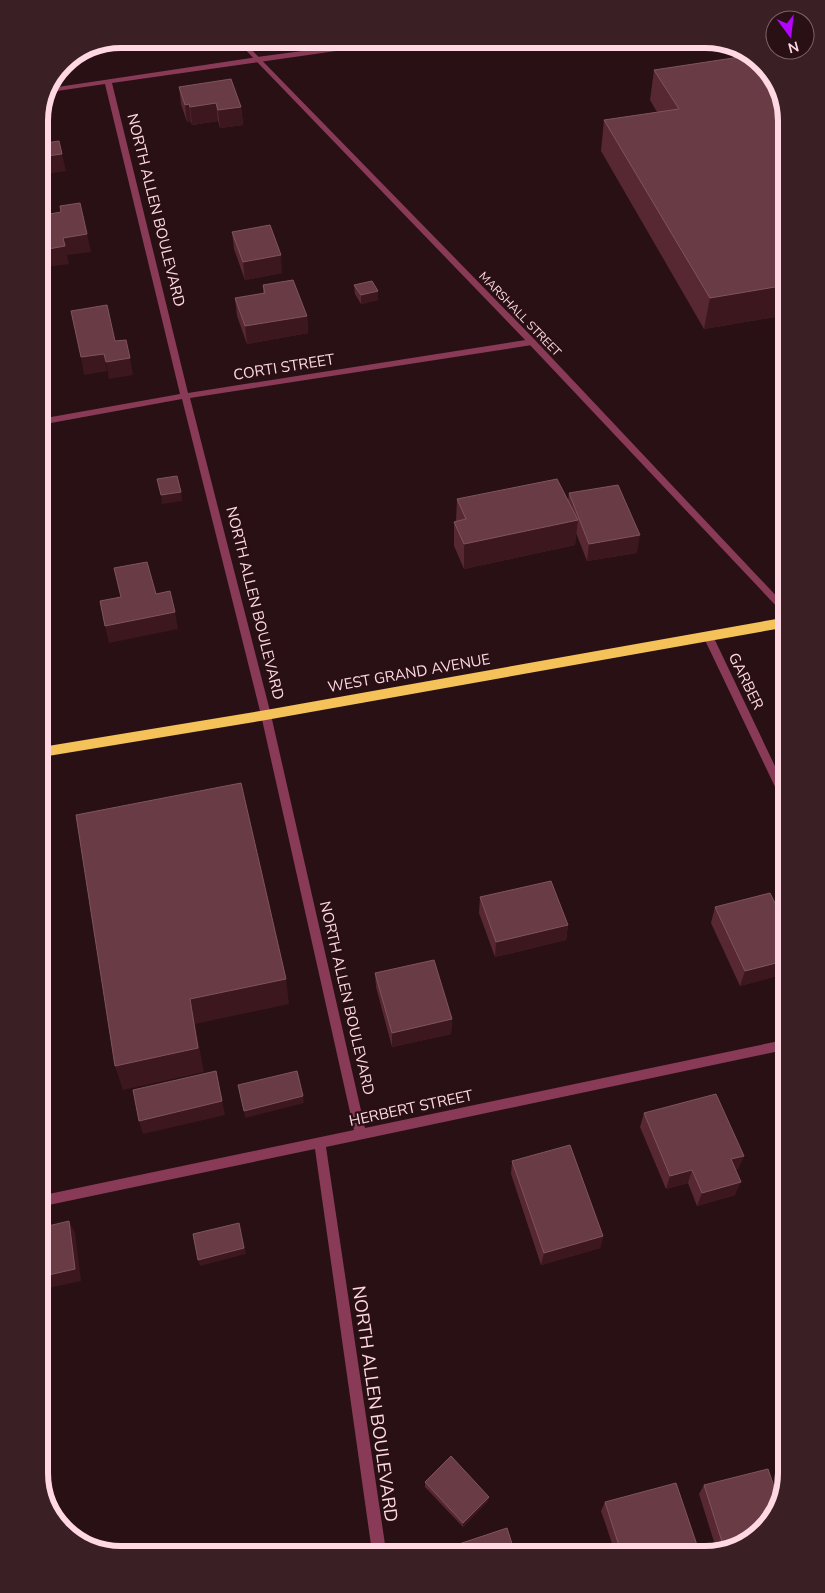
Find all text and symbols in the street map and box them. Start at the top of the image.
north arrow [765,10,815,60]
text: N [786,37,801,58]
street label: NORTH ALLEN BOULEVARD [122,111,190,309]
street label: MARSHALL STREET [475,268,565,360]
street label: CORTI STREET [232,349,336,385]
street label: NORTH ALLEN BOULEVARD [221,504,289,702]
street label: WEST GRAND AVENUE [326,649,492,697]
street label: GARBER [724,649,768,713]
street label: NORTH ALLEN BOULEVARD [315,899,379,1097]
street label: HERBERT STREET [347,1085,475,1131]
street label: NORTH ALLEN BOULEVARD [347,1284,403,1524]

